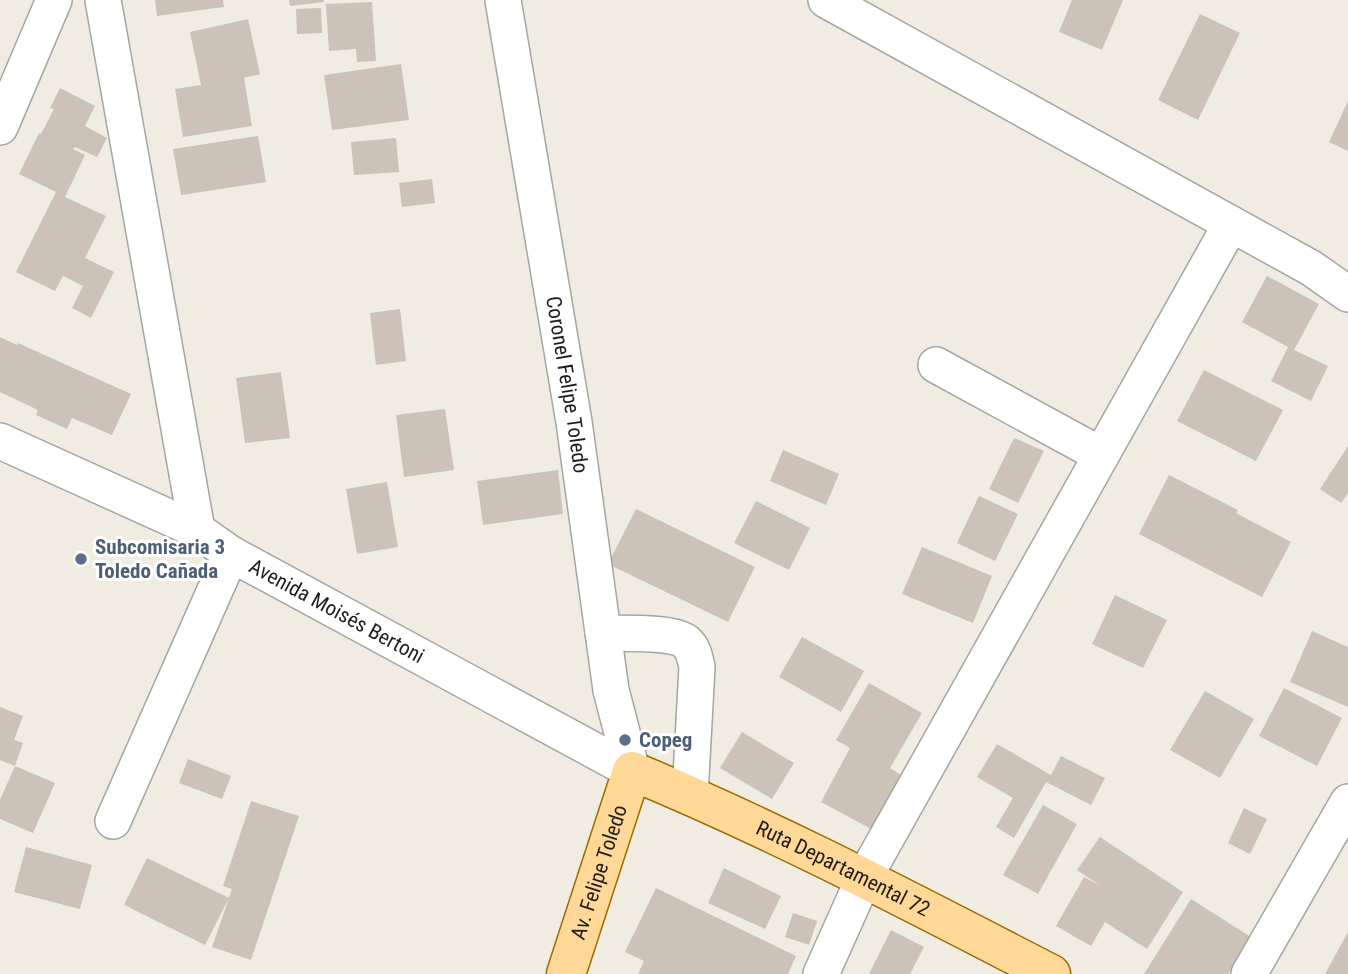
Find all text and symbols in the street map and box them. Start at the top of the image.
street label: Coronel Felipe Toledo [541,294,593,475]
place label: Subcomisaria 3 Toledo Cañada [95,535,225,583]
marker: Subcomisaria 3 Toledo Cañada [73,551,89,567]
street label: Avenida Moisés Bertoni [245,554,428,668]
place label: Copeg [639,728,692,752]
marker: Copeg [617,732,633,748]
street label: Av. Felipe Toledo [566,802,632,943]
street label: Ruta Departamental 72 [752,816,934,922]

